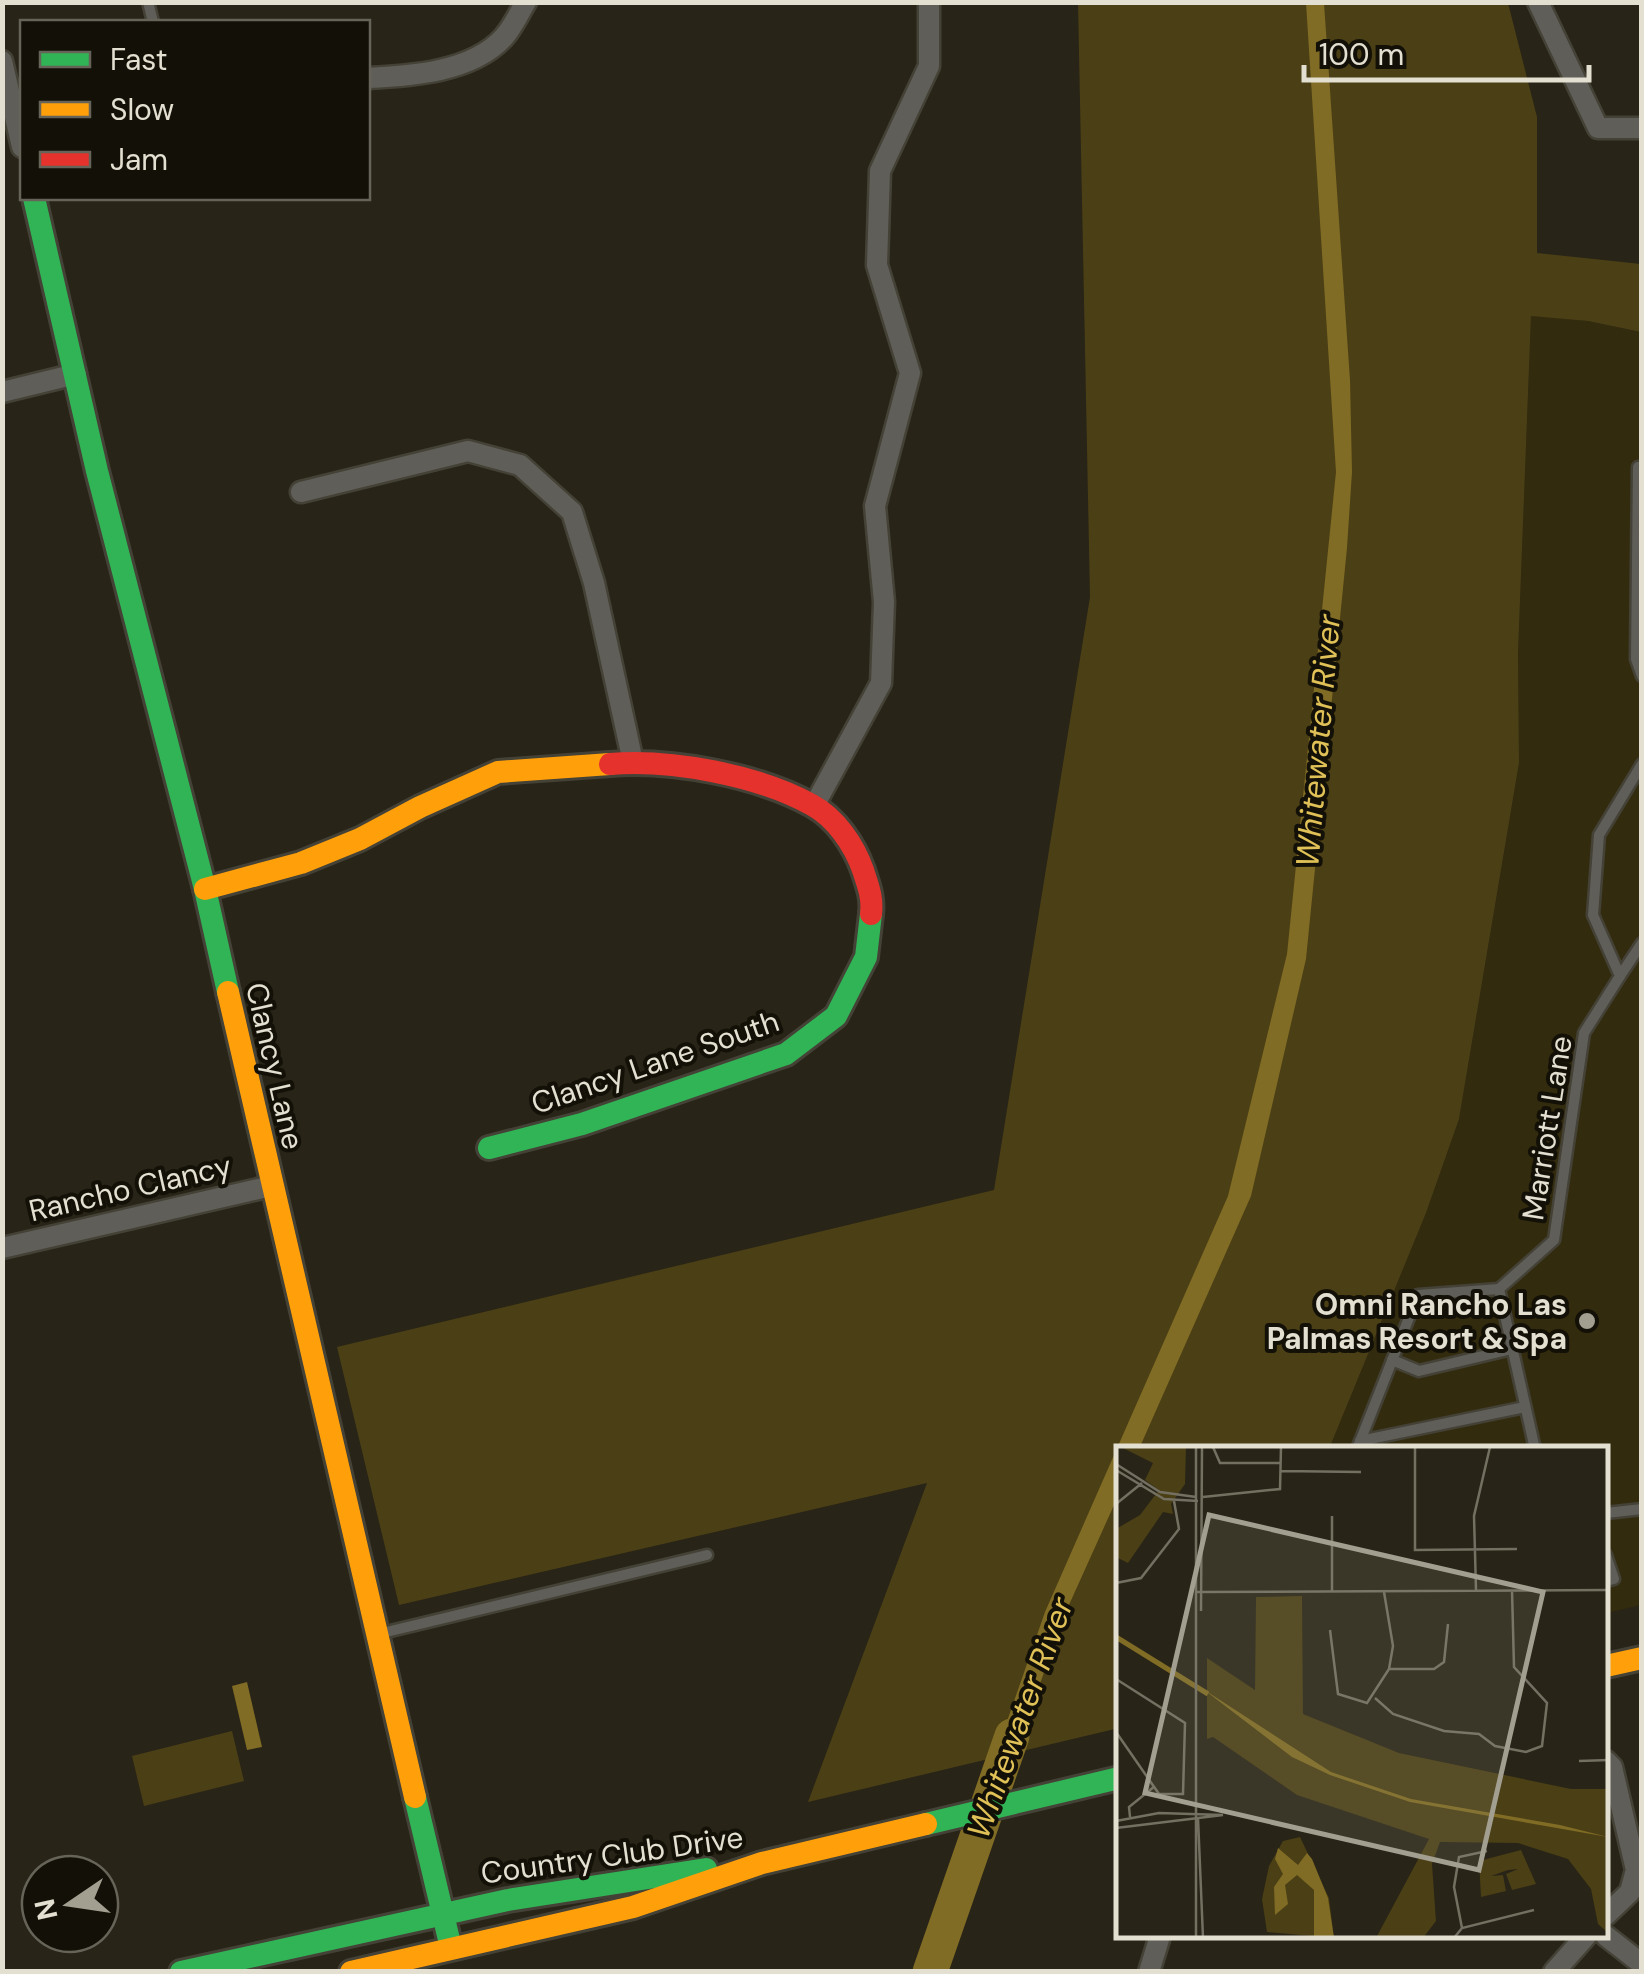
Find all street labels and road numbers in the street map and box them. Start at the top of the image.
street label: Clancy Lane [237,979,313,1153]
street label: Clancy Lane South [526,1001,784,1123]
street label: Marriott Lane [1513,1033,1581,1223]
street label: Rancho Clancy [25,1146,235,1230]
street label: Country Club Drive [478,1817,746,1893]

